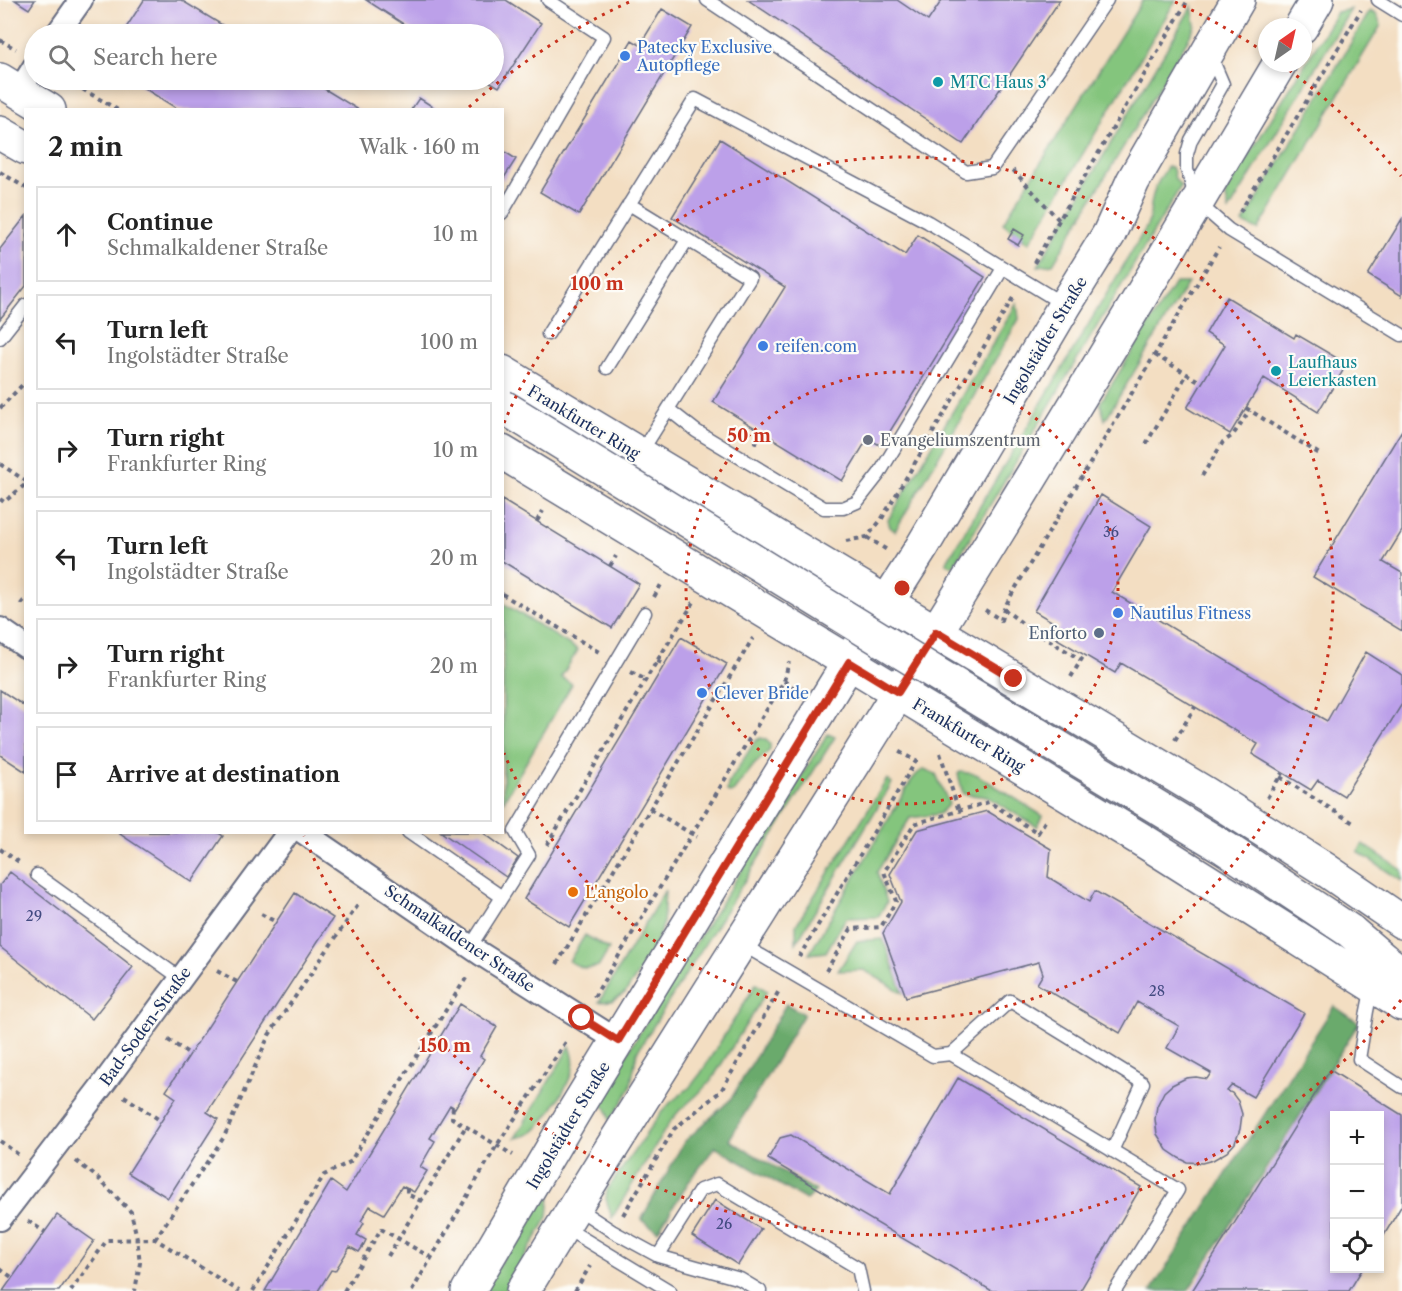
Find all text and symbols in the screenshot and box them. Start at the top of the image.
north arrow [1258,18,1312,72]
search box [24,24,504,90]
place label: Patecky Exclusive Autopflege [636,37,772,75]
icon: search [45,41,78,74]
text: Search here [93,44,218,71]
marker: Patecky Exclusive Autopflege [618,49,632,63]
place label: MTC Haus 3 [950,72,1047,92]
marker: MTC Haus 3 [931,75,945,89]
text: 2 min [48,131,123,163]
text: Walk · 160 m [359,135,480,159]
text: Continue [107,209,213,236]
icon: ahead [50,218,83,251]
text: 10 m [433,222,478,246]
text: Schmalkaldener Straße [107,236,328,260]
street label: Ingolstädter Straße [999,272,1091,407]
text: 100 m [570,273,624,295]
text: Turn left [107,317,208,344]
icon: left [50,326,83,359]
text: 100 m [420,330,478,354]
place label: reifen.com [775,336,857,356]
marker: reifen.com [756,339,770,353]
text: Ingolstädter Straße [107,344,289,368]
place label: Laufhaus Leierkasten [1288,352,1377,390]
marker: Laufhaus Leierkasten [1269,364,1283,378]
street label: Frankfurter Ring [524,381,644,464]
text: Turn right [107,425,225,452]
text: 50 m [727,425,771,447]
place label: Evangeliumszentrum [880,430,1041,450]
marker: Evangeliumszentrum [861,433,875,447]
icon: right [50,434,83,467]
text: 10 m [433,438,478,462]
text: Frankfurter Ring [107,452,266,476]
house number: 36 [1103,523,1119,541]
text: Turn left [107,533,208,560]
icon: left [50,542,83,575]
text: 20 m [430,546,478,570]
text: Ingolstädter Straße [107,560,289,584]
centre of rings [892,578,912,598]
place label: Nautilus Fitness [1130,603,1251,623]
marker: Nautilus Fitness [1111,606,1125,620]
place label: Enforto [1028,623,1087,643]
marker: Enforto [1092,626,1106,640]
text: Turn right [107,641,225,668]
icon: right [50,650,83,683]
text: 20 m [430,654,478,678]
route end [1000,665,1026,691]
text: Frankfurter Ring [107,668,266,692]
place label: Clever Bride [714,683,809,703]
marker: Clever Bride [695,686,709,700]
street label: Frankfurter Ring [909,694,1029,777]
icon: arrive [50,758,83,791]
text: Arrive at destination [107,761,340,788]
street label: Schmalkaldener Straße [381,880,539,996]
place label: L'angolo [585,882,649,902]
marker: L'angolo [566,885,580,899]
house number: 29 [26,907,42,925]
street label: Bad-Soden-Straße [95,962,195,1090]
house number: 28 [1149,982,1165,1000]
route start [568,1004,594,1030]
text: 150 m [419,1035,471,1057]
street label: Ingolstädter Straße [522,1057,614,1192]
map controls [1330,1111,1384,1273]
button: + [1330,1111,1384,1165]
button: − [1330,1165,1384,1219]
house number: 26 [716,1215,732,1233]
button: locate [1330,1219,1384,1273]

